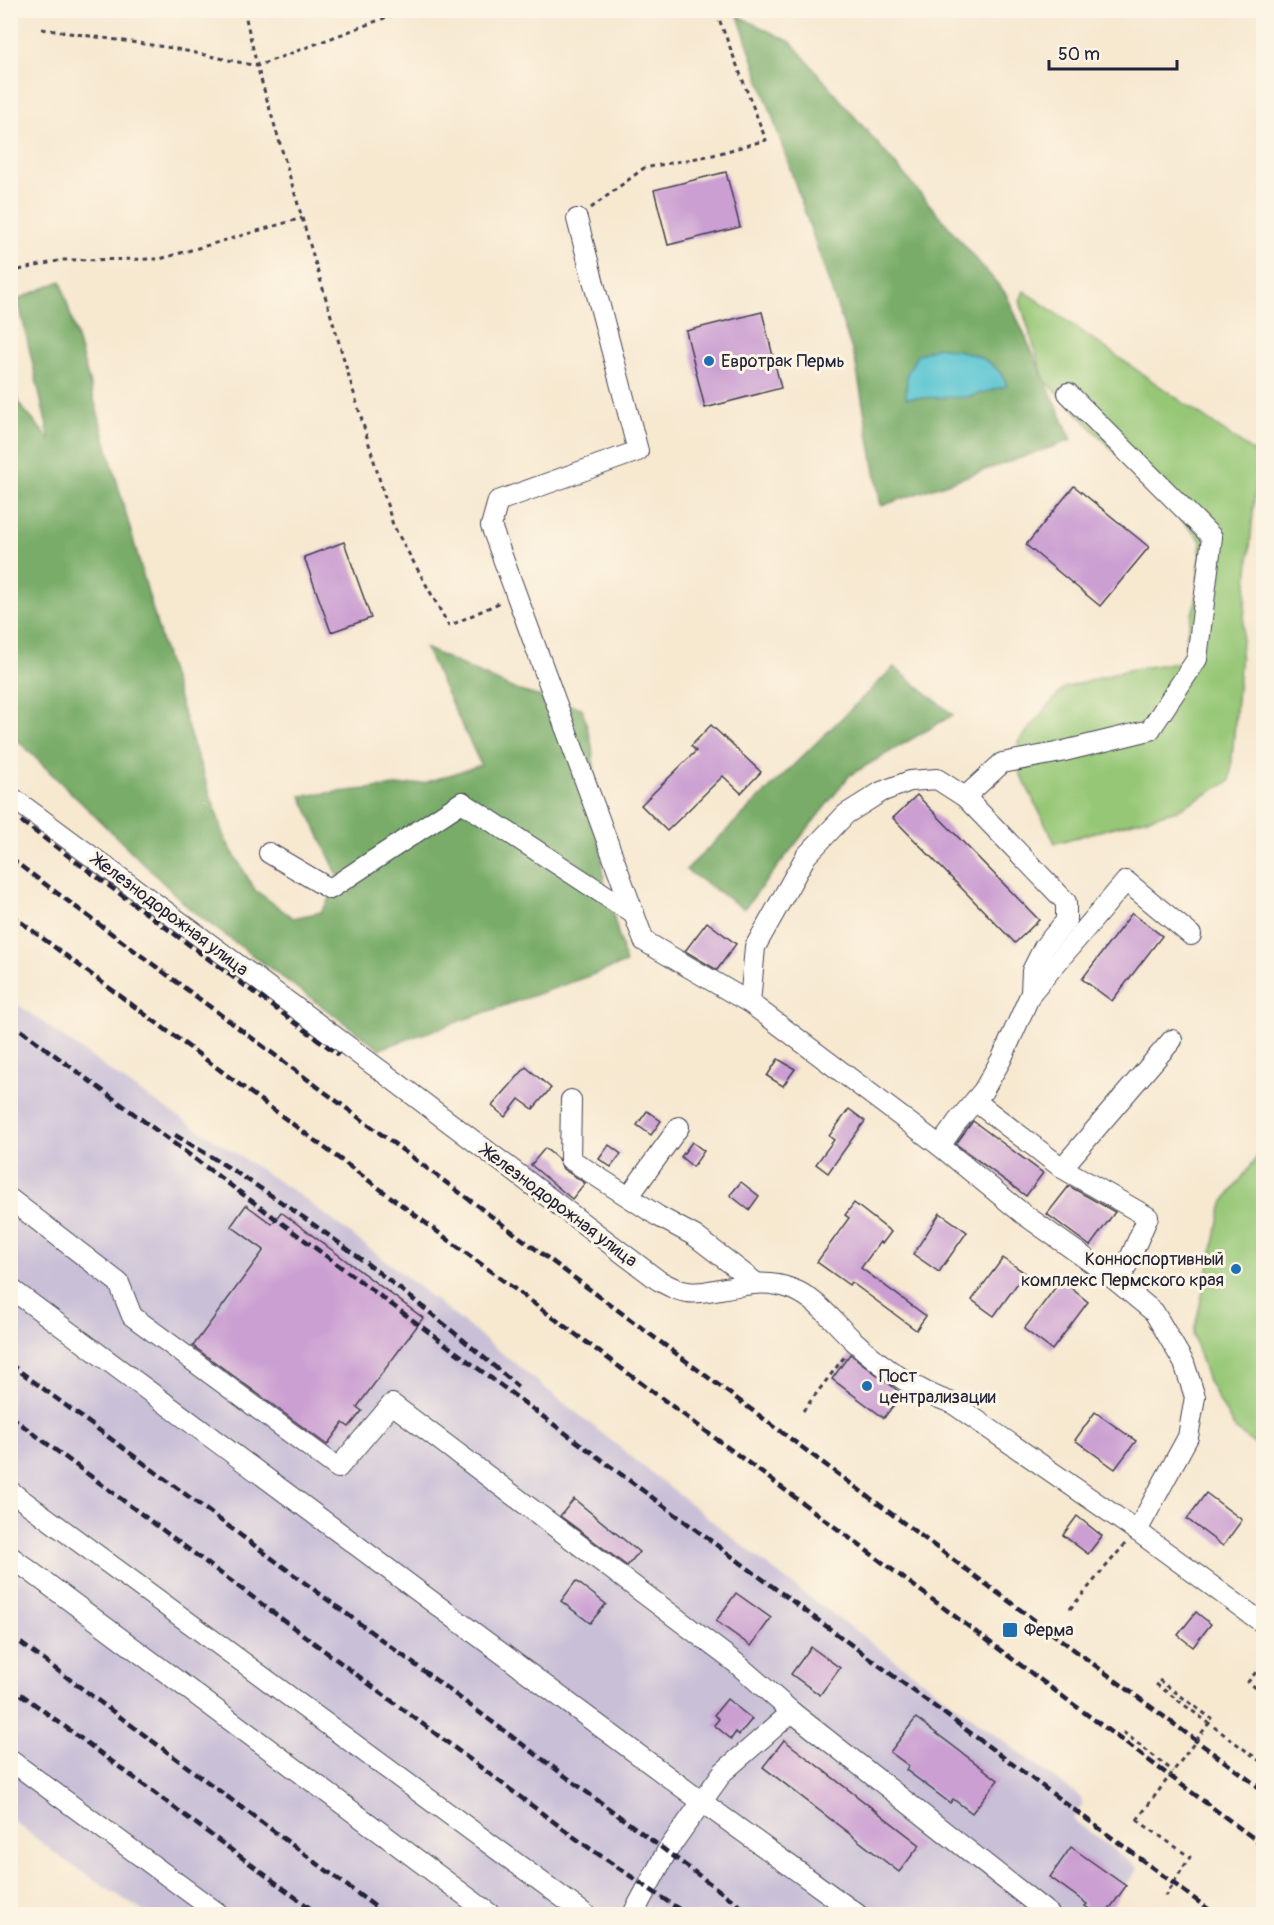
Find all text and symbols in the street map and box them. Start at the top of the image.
scale bar [1049,33,1176,71]
text: 50 m [1058,43,1100,66]
place label: Евротрак Пермь [721,350,845,373]
marker: Евротрак Пермь [702,354,716,368]
street label: Железнодорожная улица [85,847,253,981]
street label: Железнодорожная улица [474,1138,642,1272]
place label: Конноспортивный комплекс Пермского края [1021,1248,1224,1292]
marker: Конноспортивный комплекс Пермского края [1229,1262,1243,1276]
place label: Пост централизации [879,1365,996,1409]
marker: Пост централизации [860,1379,874,1393]
place label: Ферма [1024,1619,1074,1642]
marker: Ферма [1001,1621,1019,1639]

